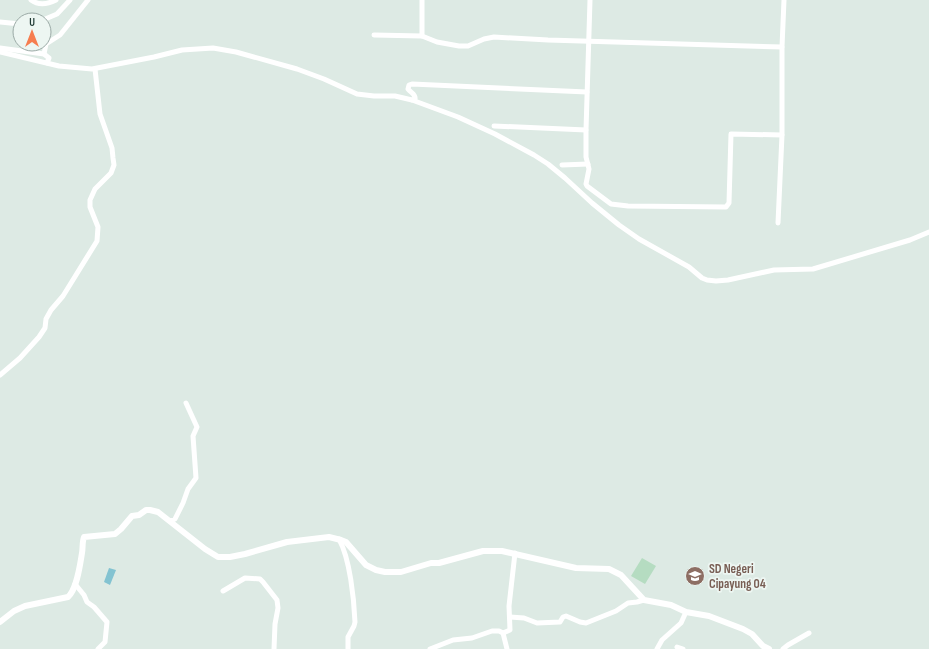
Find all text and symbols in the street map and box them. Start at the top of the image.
north arrow [12,12,52,52]
text: U [29,16,35,29]
place label: SD Negeri Cipayung 04 [709,561,766,592]
school or university icon: SD Negeri Cipayung 04 [684,565,706,587]

